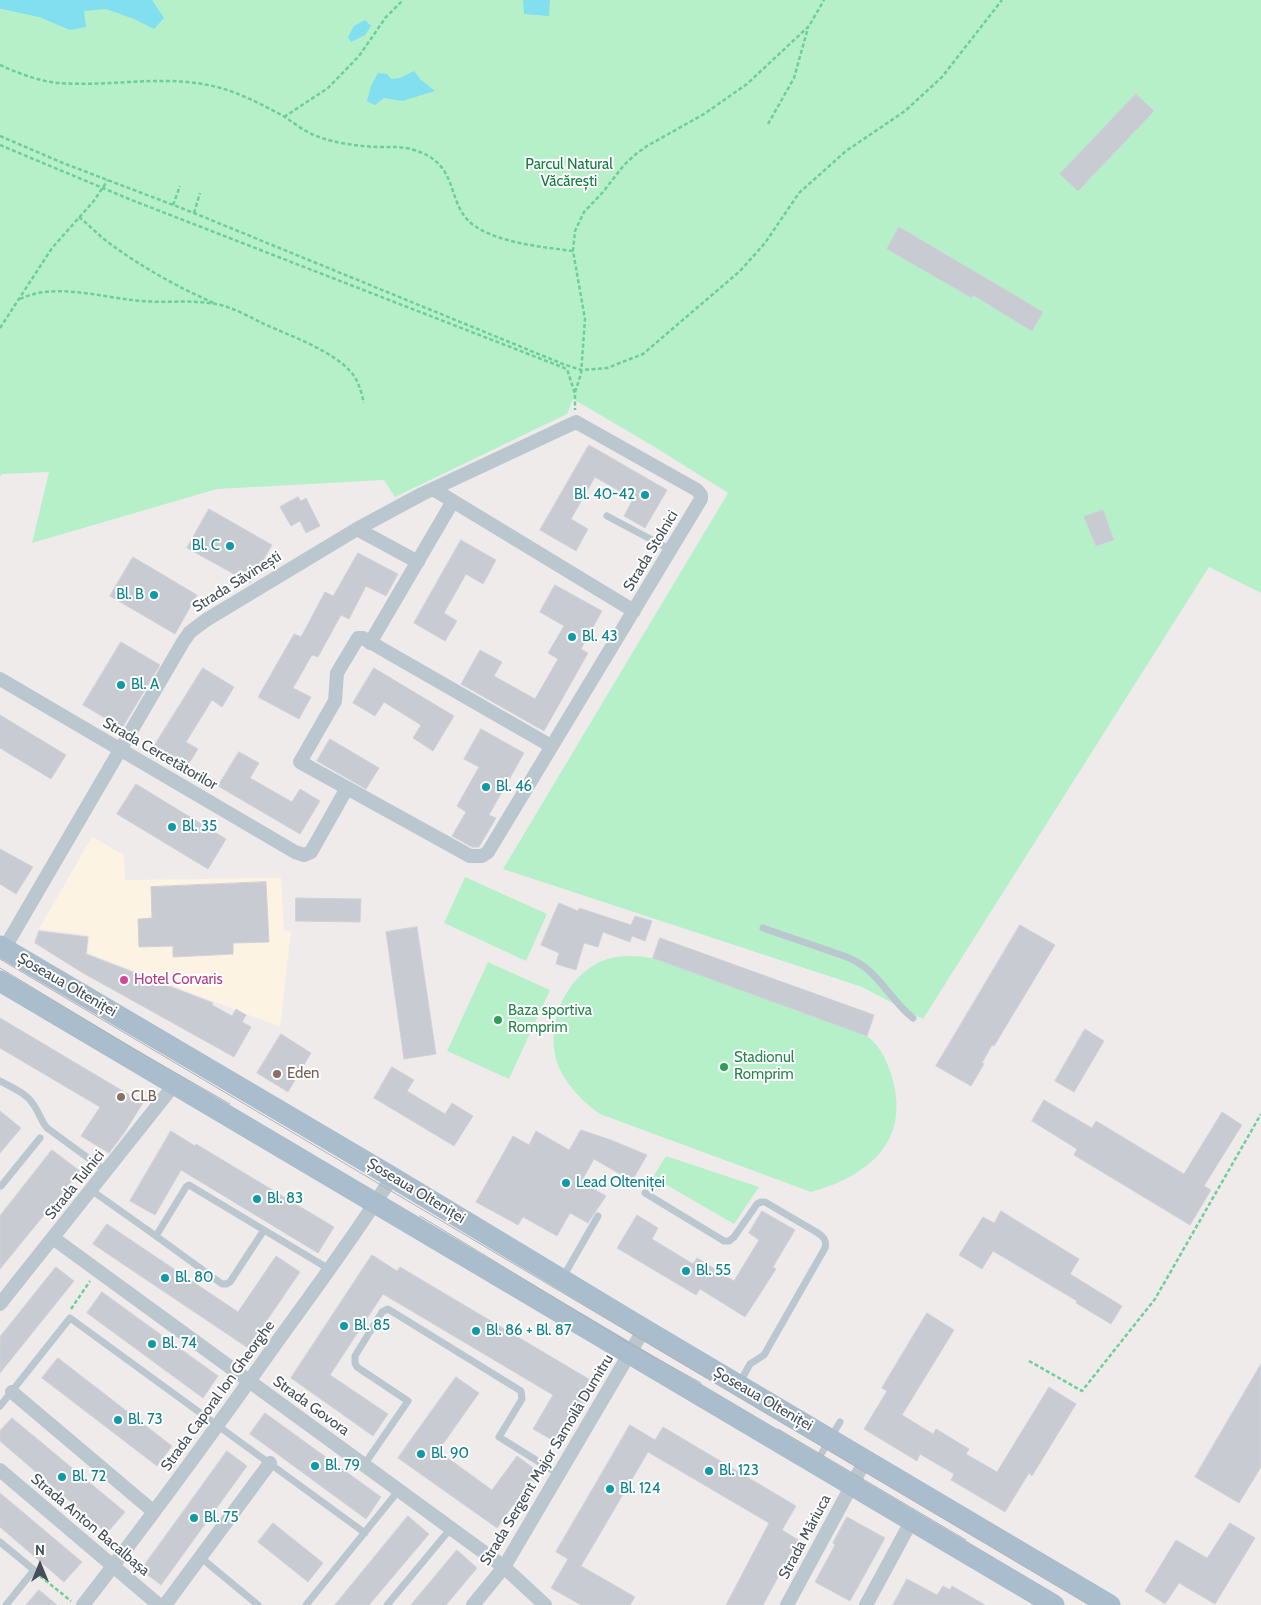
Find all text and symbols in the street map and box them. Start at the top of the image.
park label: Parcul Natural Văcărești [525,156,613,191]
place label: Bl. 40-42 [574,486,635,504]
marker: Bl. 40-42 [639,489,651,501]
street label: Strada Stolnici [620,507,682,595]
place label: Bl. C [192,537,220,555]
marker: Bl. C [224,540,236,552]
street label: Strada Săvinești [189,548,285,616]
place label: Bl. B [116,586,144,604]
marker: Bl. B [148,589,160,601]
place label: Bl. 43 [582,628,618,646]
marker: Bl. 43 [566,631,578,643]
place label: Bl. A [131,676,159,694]
marker: Bl. A [115,679,127,691]
street label: Strada Cercetătorilor [99,714,221,794]
place label: Bl. 46 [496,778,532,796]
marker: Bl. 46 [480,781,492,793]
place label: Bl. 35 [182,818,217,836]
marker: Bl. 35 [166,821,178,833]
street label: Șoseaua Olteniței [14,949,120,1021]
place label: Hotel Corvaris [134,971,223,989]
marker: Hotel Corvaris [118,974,130,986]
place label: Baza sportiva Romprim [508,1002,592,1037]
marker: Baza sportiva Romprim [492,1014,504,1026]
place label: Stadionul Romprim [734,1049,794,1084]
marker: Stadionul Romprim [718,1061,730,1073]
place label: Eden [287,1065,319,1083]
marker: Eden [271,1068,283,1080]
place label: CLB [131,1088,157,1106]
marker: CLB [115,1091,127,1103]
street label: Strada Tulnici [42,1147,108,1223]
street label: Șoseaua Olteniței [364,1155,468,1227]
place label: Lead Olteniței [576,1174,665,1192]
marker: Lead Olteniței [560,1177,572,1189]
place label: Bl. 83 [267,1190,303,1208]
marker: Bl. 83 [251,1193,263,1205]
place label: Bl. 55 [696,1262,731,1280]
marker: Bl. 55 [680,1265,692,1277]
place label: Bl. 80 [175,1269,213,1287]
marker: Bl. 80 [159,1272,171,1284]
street label: Strada Caporal Ion Gheorghe [157,1317,279,1475]
place label: Bl. 85 [354,1317,390,1335]
marker: Bl. 85 [338,1320,350,1332]
place label: Bl. 86 + Bl. 87 [486,1322,571,1340]
marker: Bl. 86 + Bl. 87 [470,1325,482,1337]
place label: Bl. 74 [162,1335,197,1353]
marker: Bl. 74 [146,1338,158,1350]
street label: Strada Sergent Major Samoilă Dumitru [477,1351,617,1569]
street label: Șoseaua Olteniței [710,1363,816,1435]
street label: Strada Govora [269,1372,353,1440]
place label: Bl. 73 [128,1411,163,1429]
marker: Bl. 73 [112,1414,124,1426]
place label: Bl. 90 [431,1445,469,1463]
marker: Bl. 90 [415,1448,427,1460]
place label: Bl. 79 [325,1457,360,1475]
marker: Bl. 79 [309,1460,321,1472]
place label: Bl. 123 [719,1462,759,1480]
marker: Bl. 123 [703,1465,715,1477]
place label: Bl. 72 [72,1468,106,1486]
street label: Strada Anton Bacalbașa [27,1470,153,1580]
marker: Bl. 72 [56,1471,68,1483]
place label: Bl. 124 [620,1480,660,1498]
marker: Bl. 124 [604,1483,616,1495]
street label: Strada Măriuca [775,1492,835,1582]
place label: Bl. 75 [204,1509,239,1527]
marker: Bl. 75 [188,1512,200,1524]
north arrow [15,1540,65,1590]
text: N [35,1541,45,1559]

